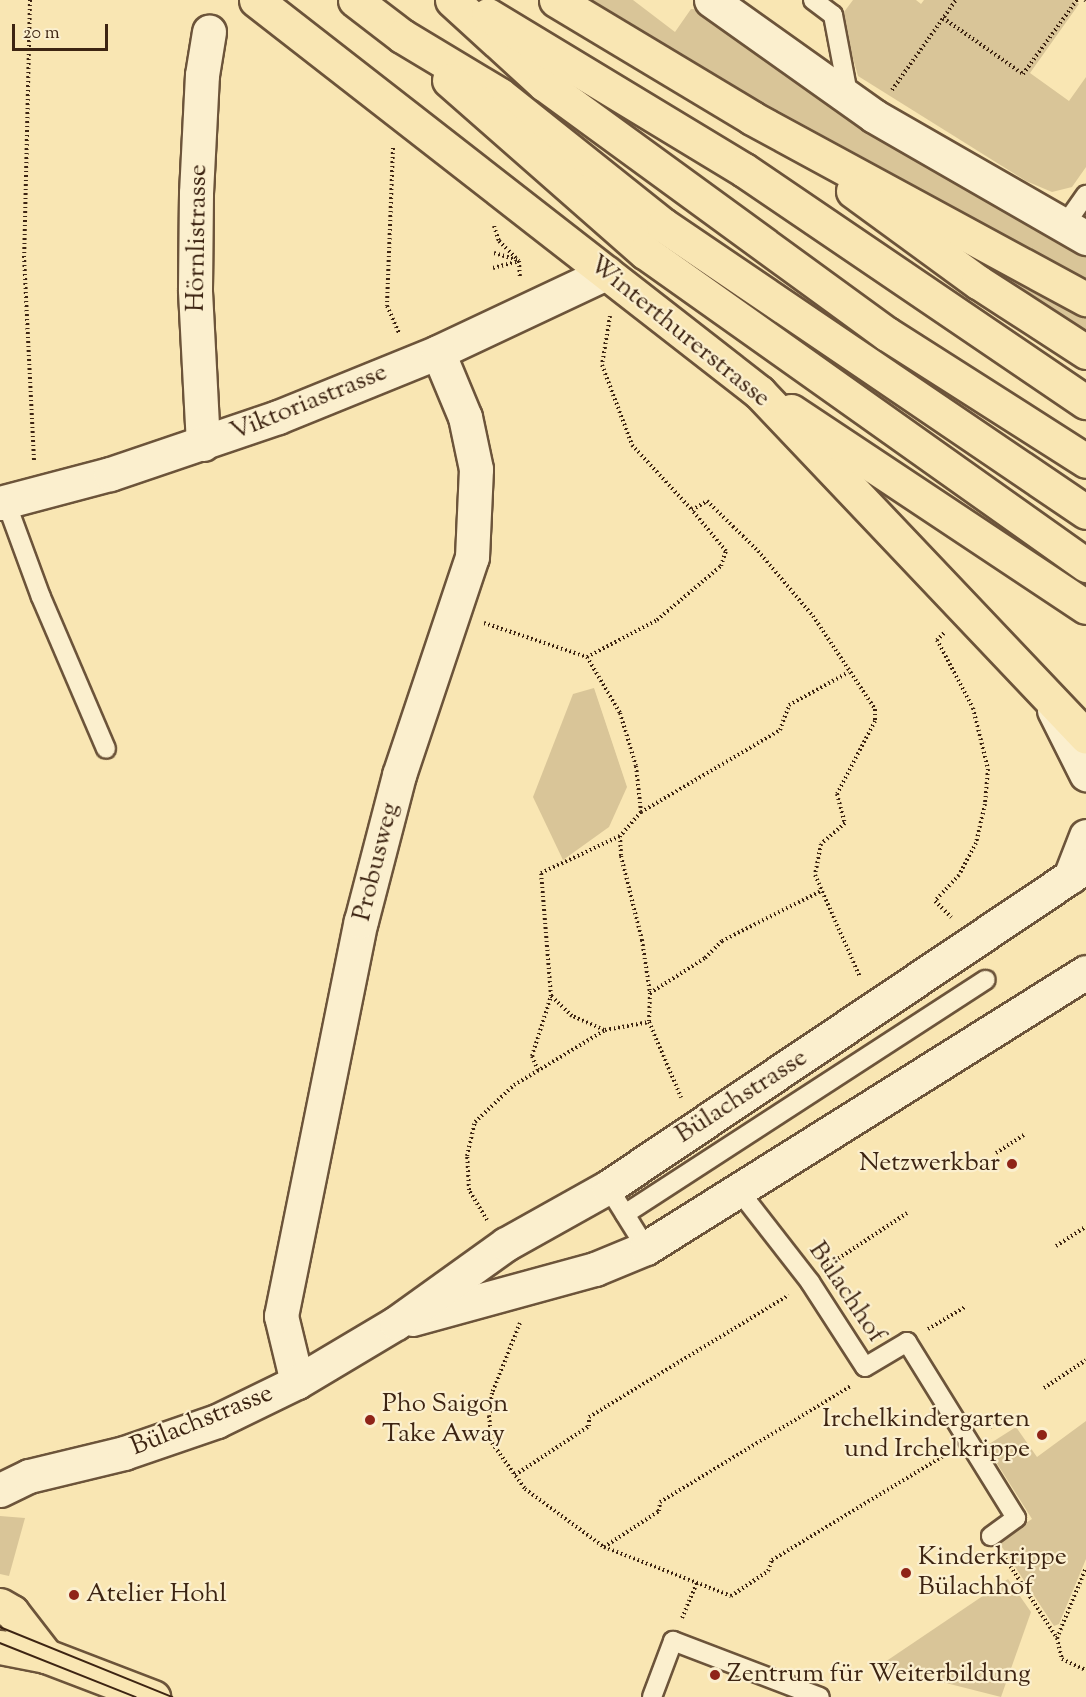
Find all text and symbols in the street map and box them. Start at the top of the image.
scale bar [15,12,111,50]
text: 20 m [23,21,60,47]
street label: Hörnlistrasse [181,164,215,312]
street label: Winterthurerstrasse [582,249,776,415]
street label: Viktoriastrasse [226,357,392,449]
street label: Probusweg [347,800,407,924]
street label: Bülachstrasse [670,1043,814,1151]
place label: Netzwerkbar [859,1148,1000,1180]
marker: Netzwerkbar [1005,1157,1019,1171]
street label: Bülachhof [801,1236,891,1350]
street label: Bülachstrasse [126,1378,278,1464]
place label: Pho Saigon Take Away [382,1389,508,1450]
place label: Irchelkindergarten und Irchelkrippe [822,1404,1030,1466]
marker: Pho Saigon Take Away [363,1413,377,1427]
marker: Irchelkindergarten und Irchelkrippe [1035,1428,1049,1442]
place label: Kinderkrippe Bülachhof [918,1542,1067,1604]
marker: Kinderkrippe Bülachhof [899,1566,913,1580]
place label: Atelier Hohl [86,1579,227,1611]
marker: Atelier Hohl [67,1588,81,1602]
place label: Zentrum für Weiterbildung [727,1659,1031,1691]
marker: Zentrum für Weiterbildung [708,1668,722,1682]

